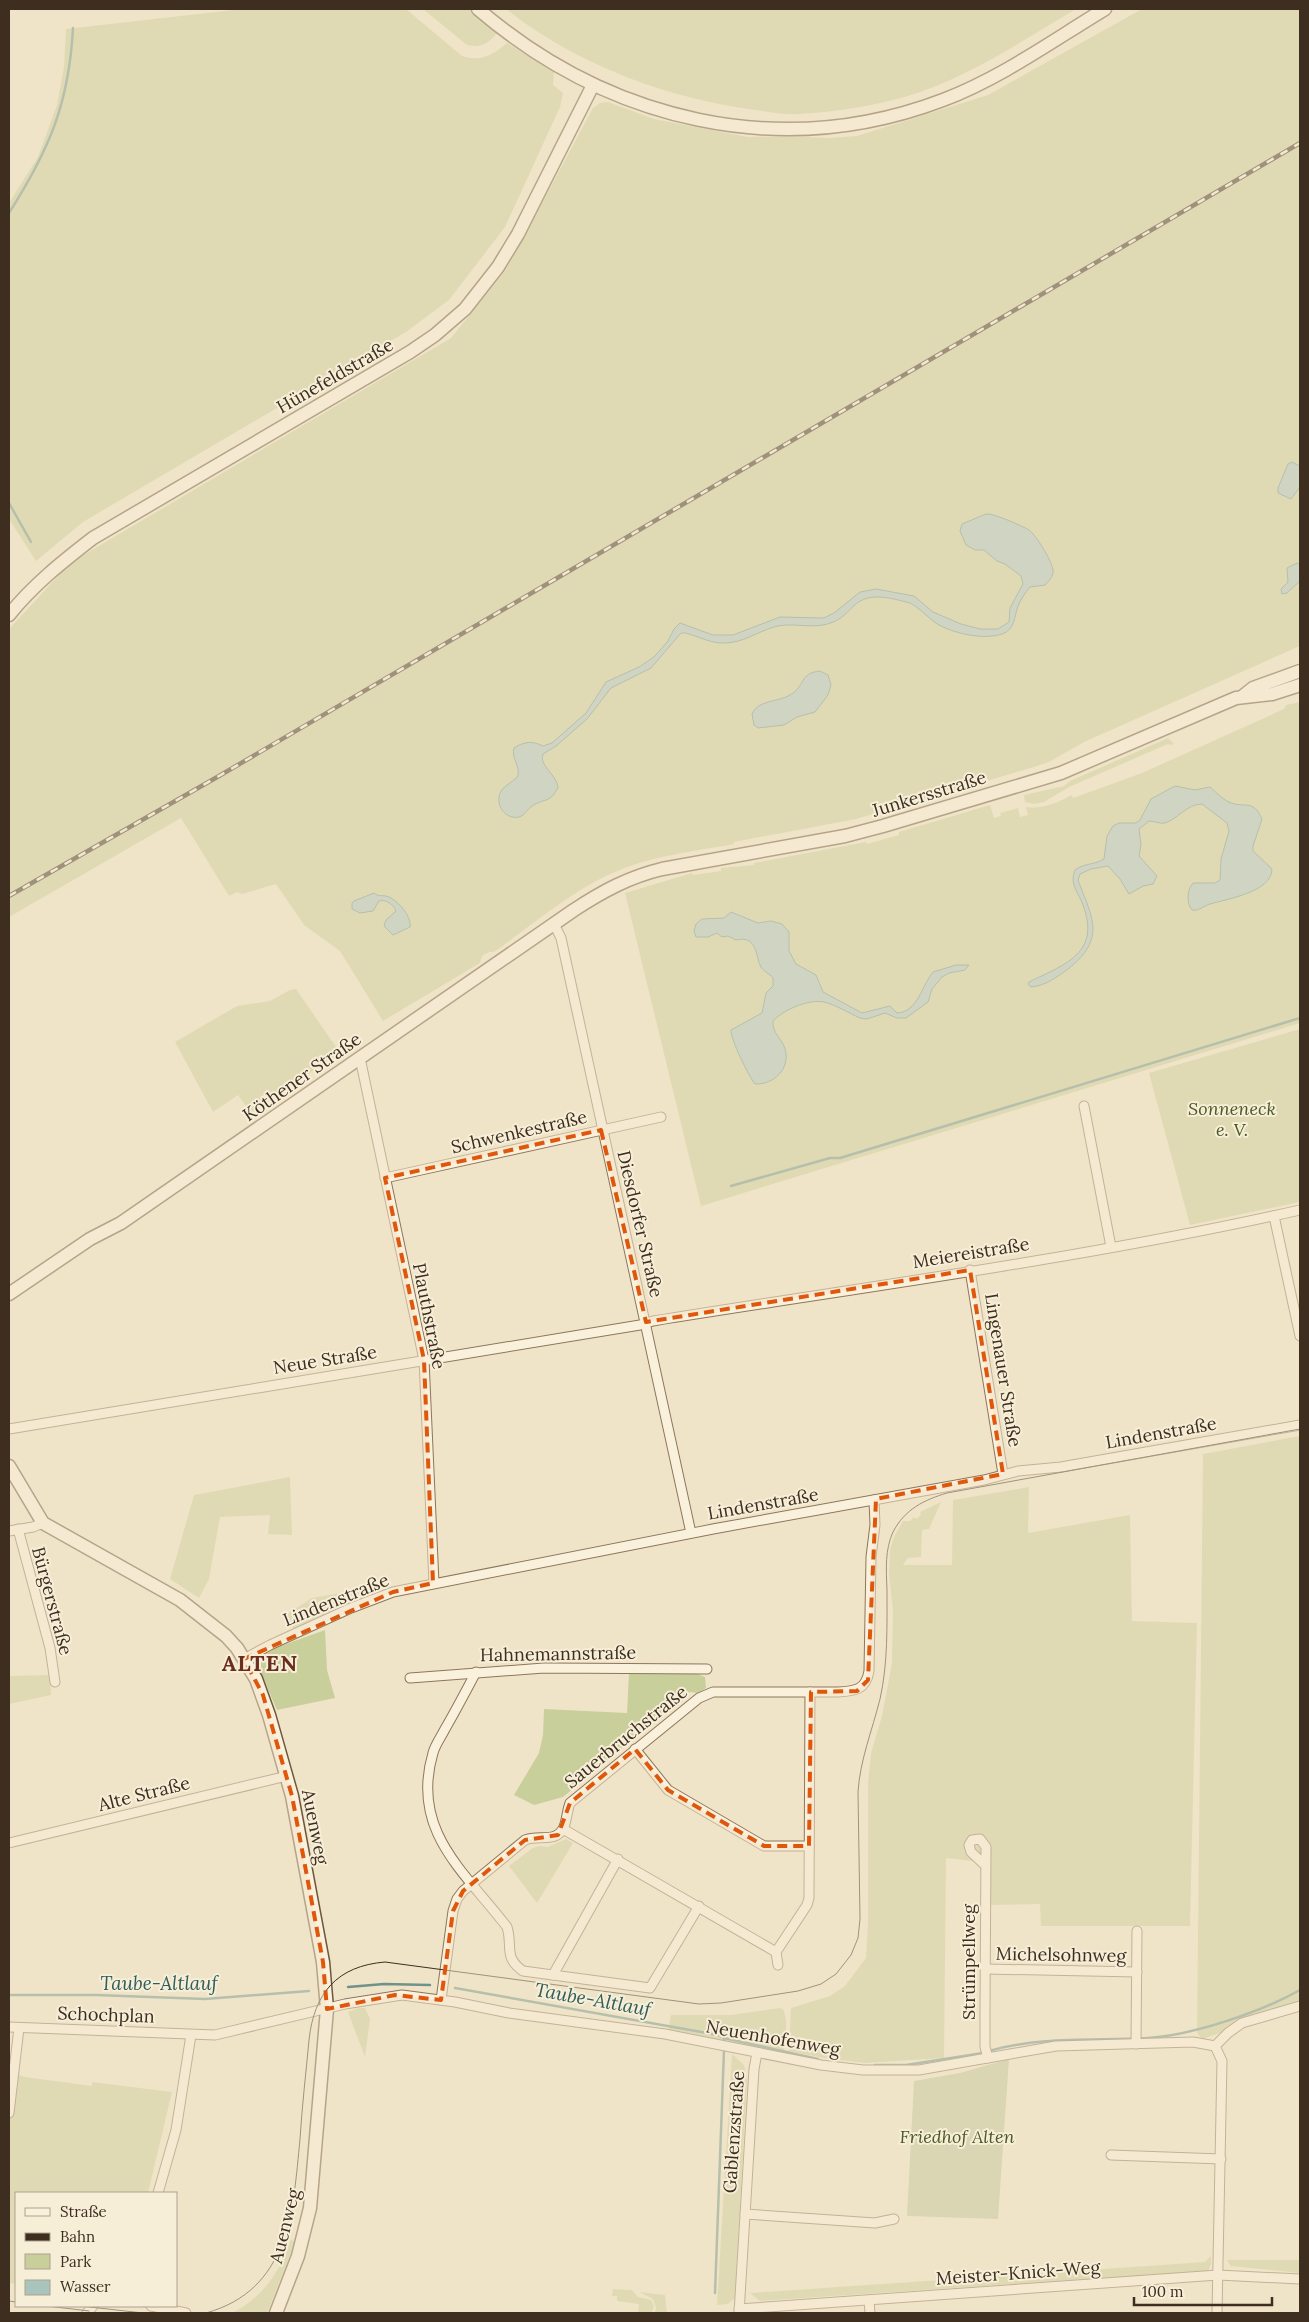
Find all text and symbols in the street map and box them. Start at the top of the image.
street label: Hünefeldstraße [272,333,397,418]
street label: Junkersstraße [868,765,989,822]
street label: Köthener Straße [238,1027,366,1126]
park label: Sonneneck e. V. [1188,1097,1276,1141]
street label: Schwenkestraße [449,1105,589,1158]
street label: Diesdorfer Straße [612,1148,669,1300]
street label: Meiereistraße [911,1232,1031,1273]
street label: Plauthstraße [408,1261,451,1371]
street label: Lingenauer Straße [980,1291,1027,1449]
street label: Neue Straße [271,1340,379,1379]
street label: Lindenstraße [1104,1411,1218,1454]
street label: Lindenstraße [706,1482,820,1525]
street label: Bürgerstraße [27,1544,78,1658]
street label: Lindenstraße [280,1568,392,1631]
street label: Hahnemannstraße [480,1641,636,1666]
district label: ALTEN [222,1649,298,1677]
street label: Sauerbruchstraße [560,1680,692,1793]
street label: Alte Straße [95,1771,192,1816]
street label: Auenweg [297,1786,334,1868]
street label: Strümpellweg [957,1903,980,2020]
street label: Michelsohnweg [995,1942,1128,1967]
water label: Taube-Altlauf [100,1971,219,1995]
water label: Taube-Altlauf [533,1977,655,2021]
street label: Schochplan [57,2001,155,2028]
street label: Neuenhofenweg [704,2014,843,2061]
street label: Gablenzstraße [718,2070,749,2194]
park label: Friedhof Alten [899,2125,1015,2148]
street label: Auenweg [264,2185,305,2267]
legend [15,2192,178,2307]
text: Straße [60,2202,107,2221]
text: Bahn [60,2227,95,2246]
text: Park [60,2252,91,2271]
street label: Meister-Knick-Weg [935,2255,1102,2290]
scale bar [1134,2274,1272,2306]
text: Wasser [60,2277,111,2296]
text: 100 m [1142,2282,1183,2301]

